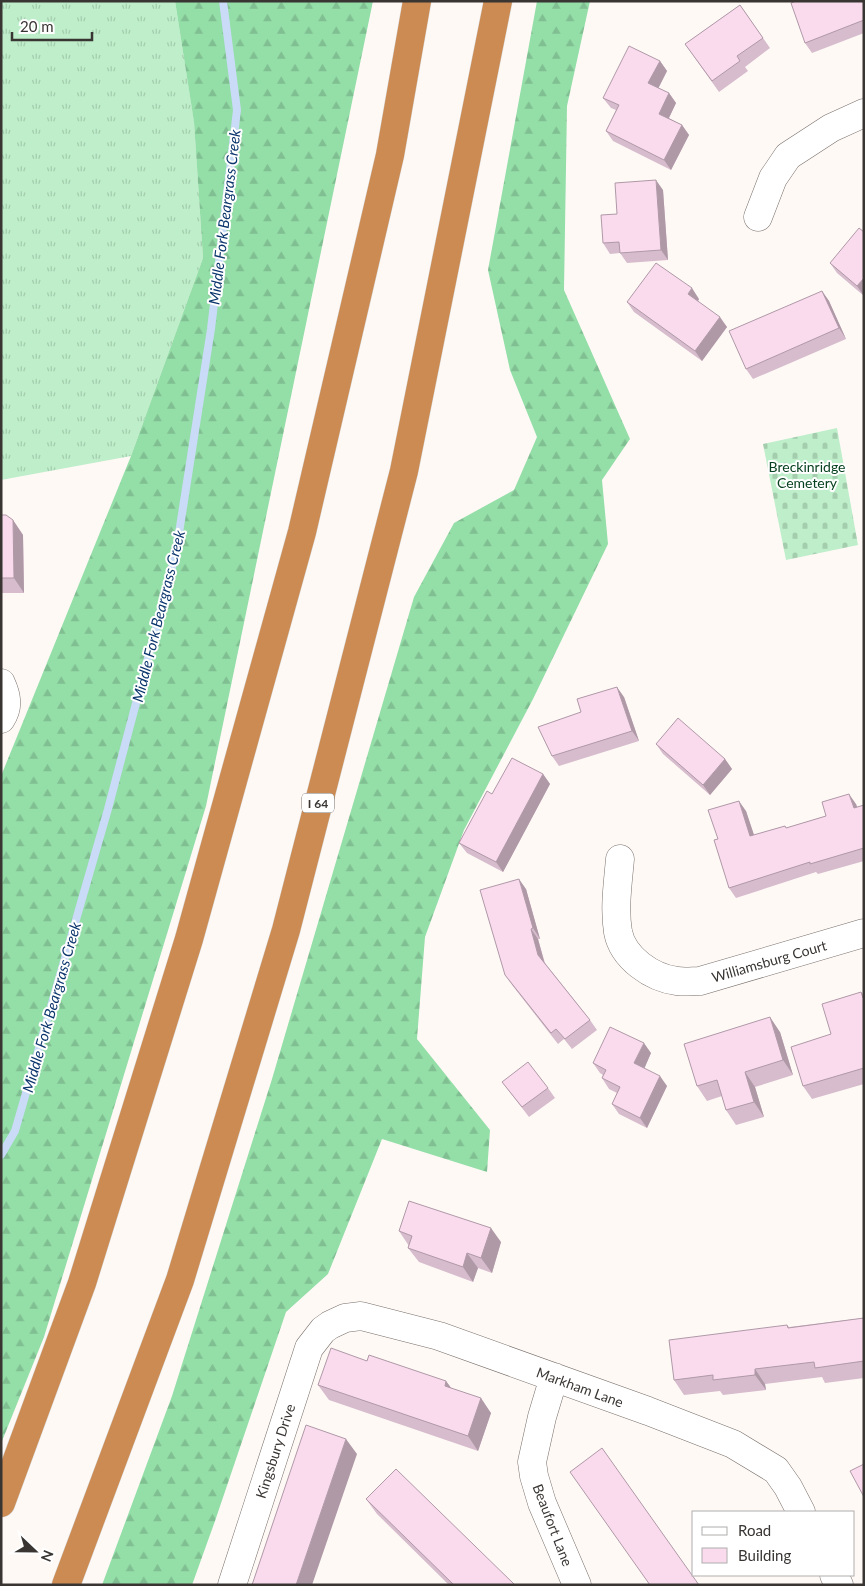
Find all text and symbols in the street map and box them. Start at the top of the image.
scale bar [12,10,92,42]
text: 20 m [20,17,54,35]
water label: Middle Fork Beargrass Creek [204,127,244,306]
park label: Breckinridge Cemetery [769,458,845,491]
water label: Middle Fork Beargrass Creek [128,527,188,704]
road number: I 64 [302,794,334,812]
water label: Middle Fork Beargrass Creek [18,919,84,1094]
street label: Williamsburg Court [710,936,828,986]
street label: Markham Lane [534,1363,626,1411]
street label: Kingsbury Drive [252,1402,298,1500]
street label: Beaufort Lane [530,1481,576,1569]
legend [692,1511,855,1576]
text: Road [738,1521,771,1539]
north arrow [10,1526,60,1576]
text: Building [738,1546,791,1564]
text: N [38,1548,57,1564]

